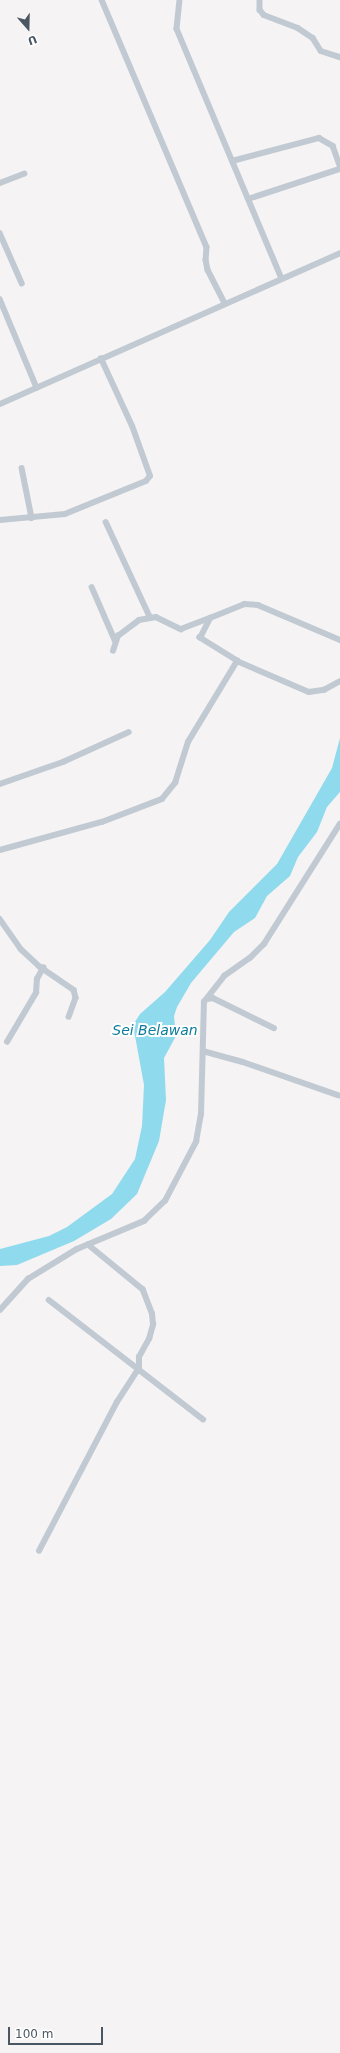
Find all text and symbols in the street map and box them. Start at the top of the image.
north arrow [8,8,48,48]
text: U [26,32,39,47]
water label: Sei Belawan [112,1022,198,1038]
scale bar [10,2019,105,2045]
text: 100 m [15,2027,53,2041]

